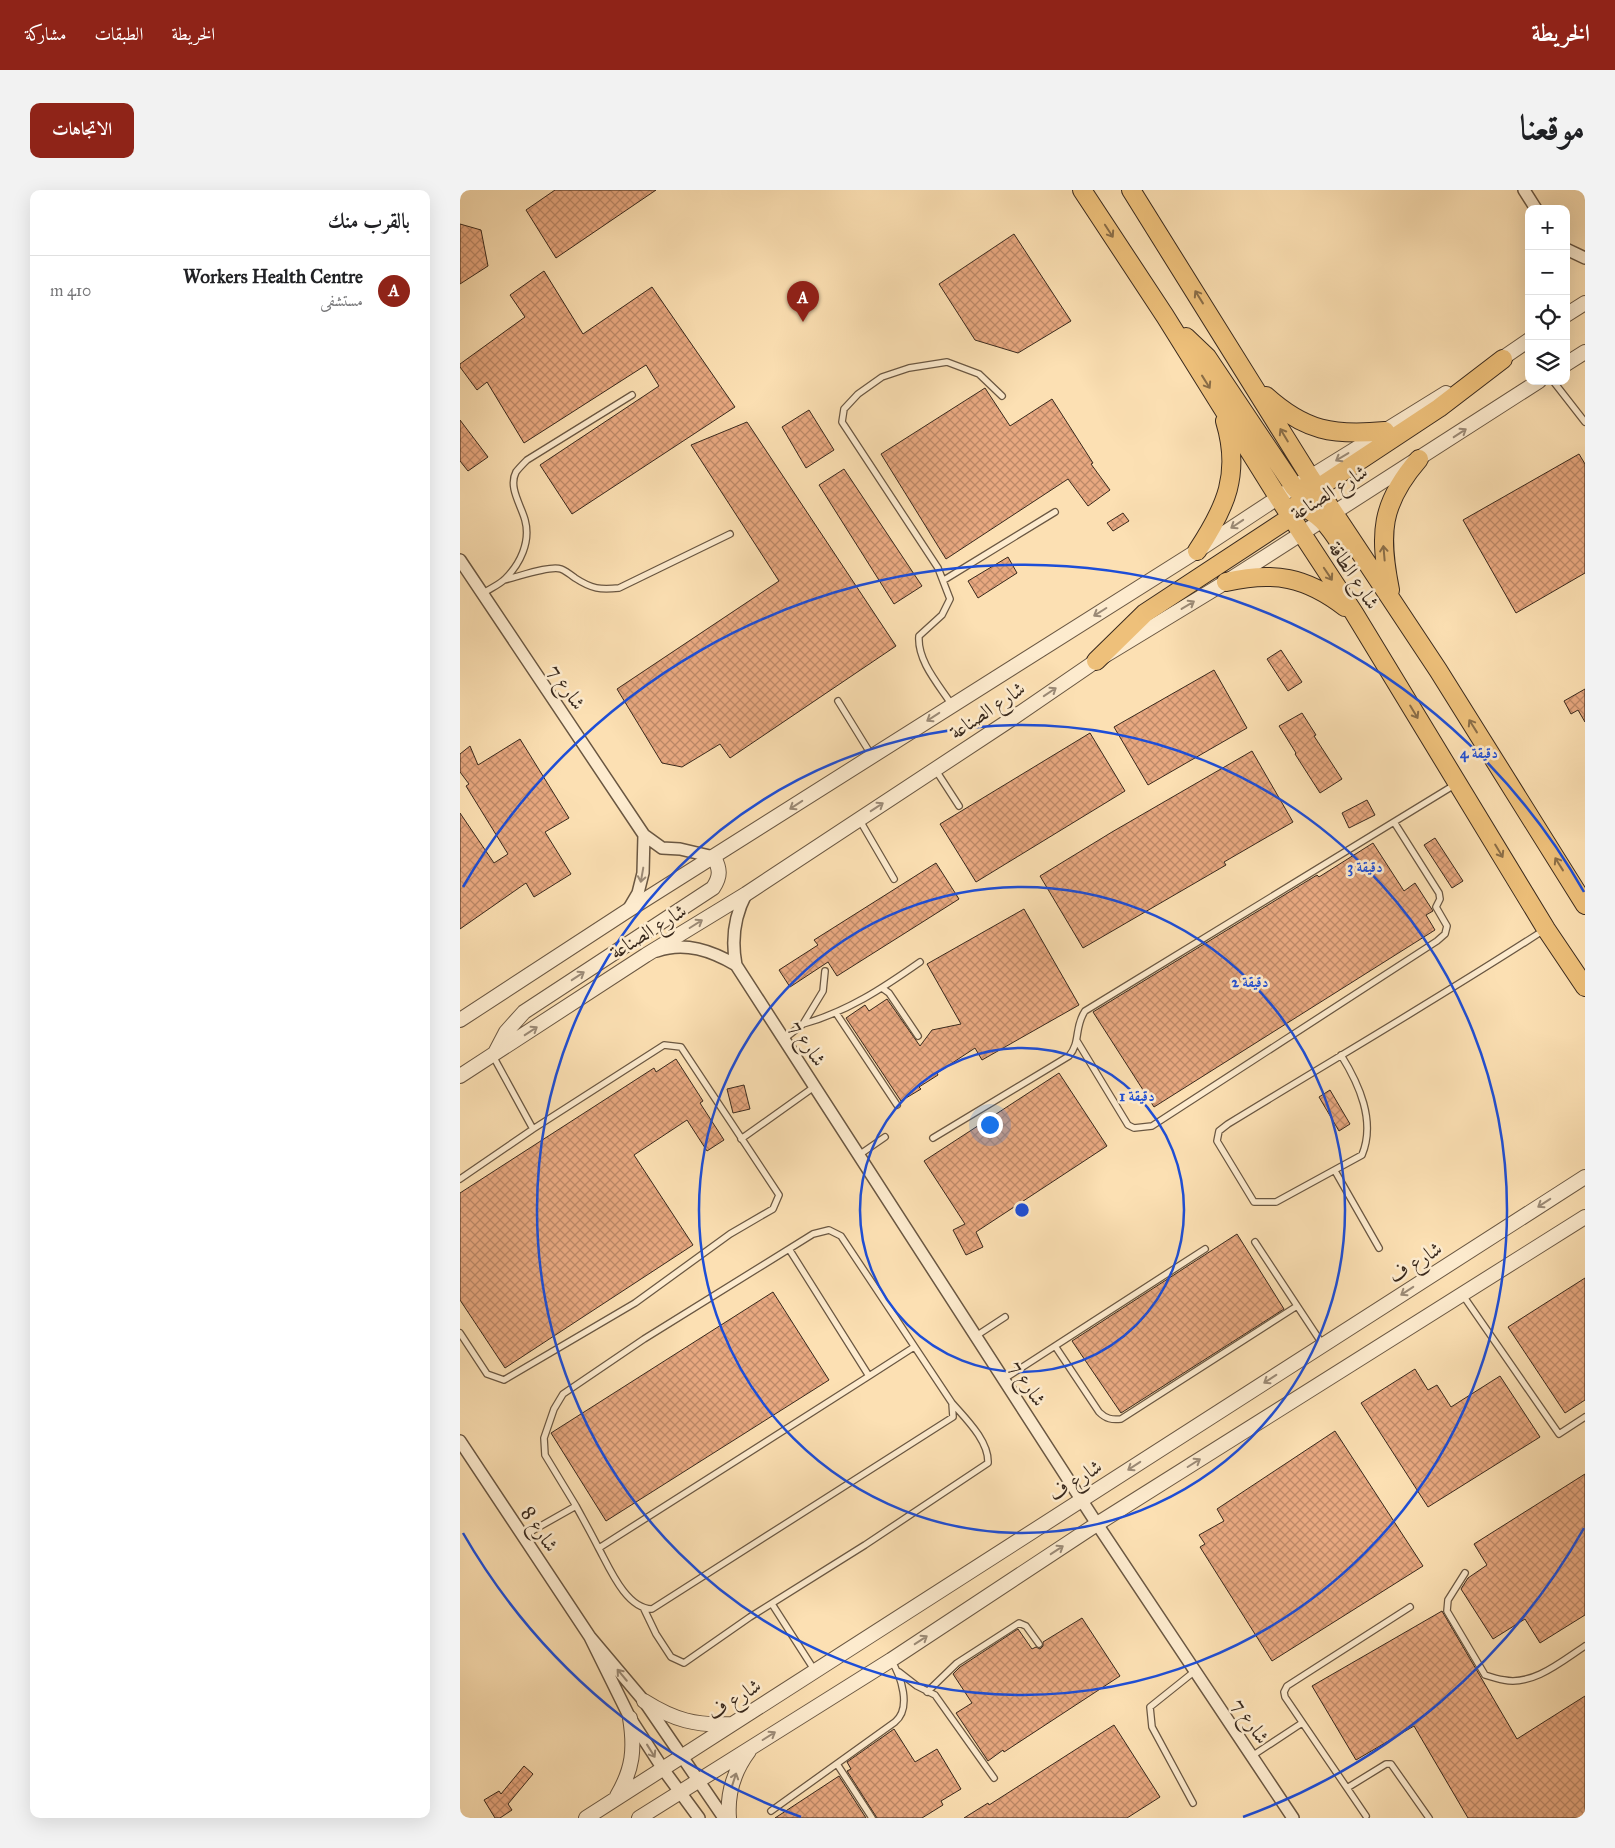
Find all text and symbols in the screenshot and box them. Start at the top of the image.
text: الخريطة [1532,18,1590,48]
text: مشاركة [25,23,66,45]
text: الطبقات [94,23,143,45]
text: الخريطة [171,23,215,45]
button: الاتجاهات [30,103,134,158]
text: موقعنا [1520,106,1585,149]
map controls [1525,205,1570,385]
button: + [1525,205,1570,250]
text: بالقرب منك [328,208,410,234]
one-way arrow [1104,223,1114,237]
button: − [1525,250,1570,295]
text: Workers Health Centre [183,265,363,288]
text: 410 m [50,281,91,300]
text: A [389,281,399,300]
pin: A [787,281,819,322]
text: مستشفى [320,291,363,310]
one-way arrow [1193,291,1203,305]
button: locate [1525,295,1570,340]
button: layers [1525,340,1570,385]
one-way arrow [1201,375,1212,389]
one-way arrow [1453,427,1467,438]
one-way arrow [1279,429,1289,443]
one-way arrow [1335,453,1349,463]
street label: شارع الصناعة [1286,459,1375,530]
one-way arrow [1230,519,1244,529]
street label: شارع الطاقة [1318,537,1385,617]
one-way arrow [1379,545,1388,561]
one-way arrow [1323,567,1333,581]
one-way arrow [1180,600,1194,610]
one-way arrow [1094,607,1108,617]
street label: شارع 7 [538,660,591,718]
street label: شارع الصناعة [945,676,1033,749]
one-way arrow [1043,687,1057,697]
one-way arrow [1410,704,1420,718]
one-way arrow [927,712,941,722]
one-way arrow [1467,719,1478,733]
text: 4 دقيقة [1460,744,1498,763]
one-way arrow [790,800,804,810]
one-way arrow [870,802,884,812]
one-way arrow [1494,843,1504,857]
one-way arrow [1554,857,1564,871]
text: 3 دقيقة [1347,858,1383,877]
one-way arrow [636,867,646,883]
street label: شارع الصناعة [605,898,694,969]
one-way arrow [689,919,703,929]
one-way arrow [571,971,585,981]
text: 2 دقيقة [1232,973,1268,991]
street label: شارع 7 [779,1016,832,1074]
one-way arrow [523,1026,537,1036]
text: 1 دقيقة [1119,1087,1155,1105]
your location [977,1112,1003,1138]
one-way arrow [1537,1198,1551,1208]
centre of rings [1013,1201,1031,1219]
street label: شارع ف [1384,1236,1449,1293]
one-way arrow [1401,1286,1415,1296]
street label: شارع 7 [999,1356,1052,1414]
one-way arrow [1264,1374,1278,1384]
street label: شارع ف [1044,1454,1109,1511]
one-way arrow [1186,1458,1200,1468]
one-way arrow [1127,1462,1141,1472]
street label: شارع 8 [511,1502,564,1560]
one-way arrow [1049,1545,1063,1555]
one-way arrow [914,1634,928,1645]
one-way arrow [617,1669,628,1682]
street label: شارع ف [703,1673,768,1730]
street label: شارع 7 [1222,1694,1275,1752]
one-way arrow [761,1730,775,1740]
one-way arrow [647,1744,657,1758]
one-way arrow [729,1773,739,1789]

